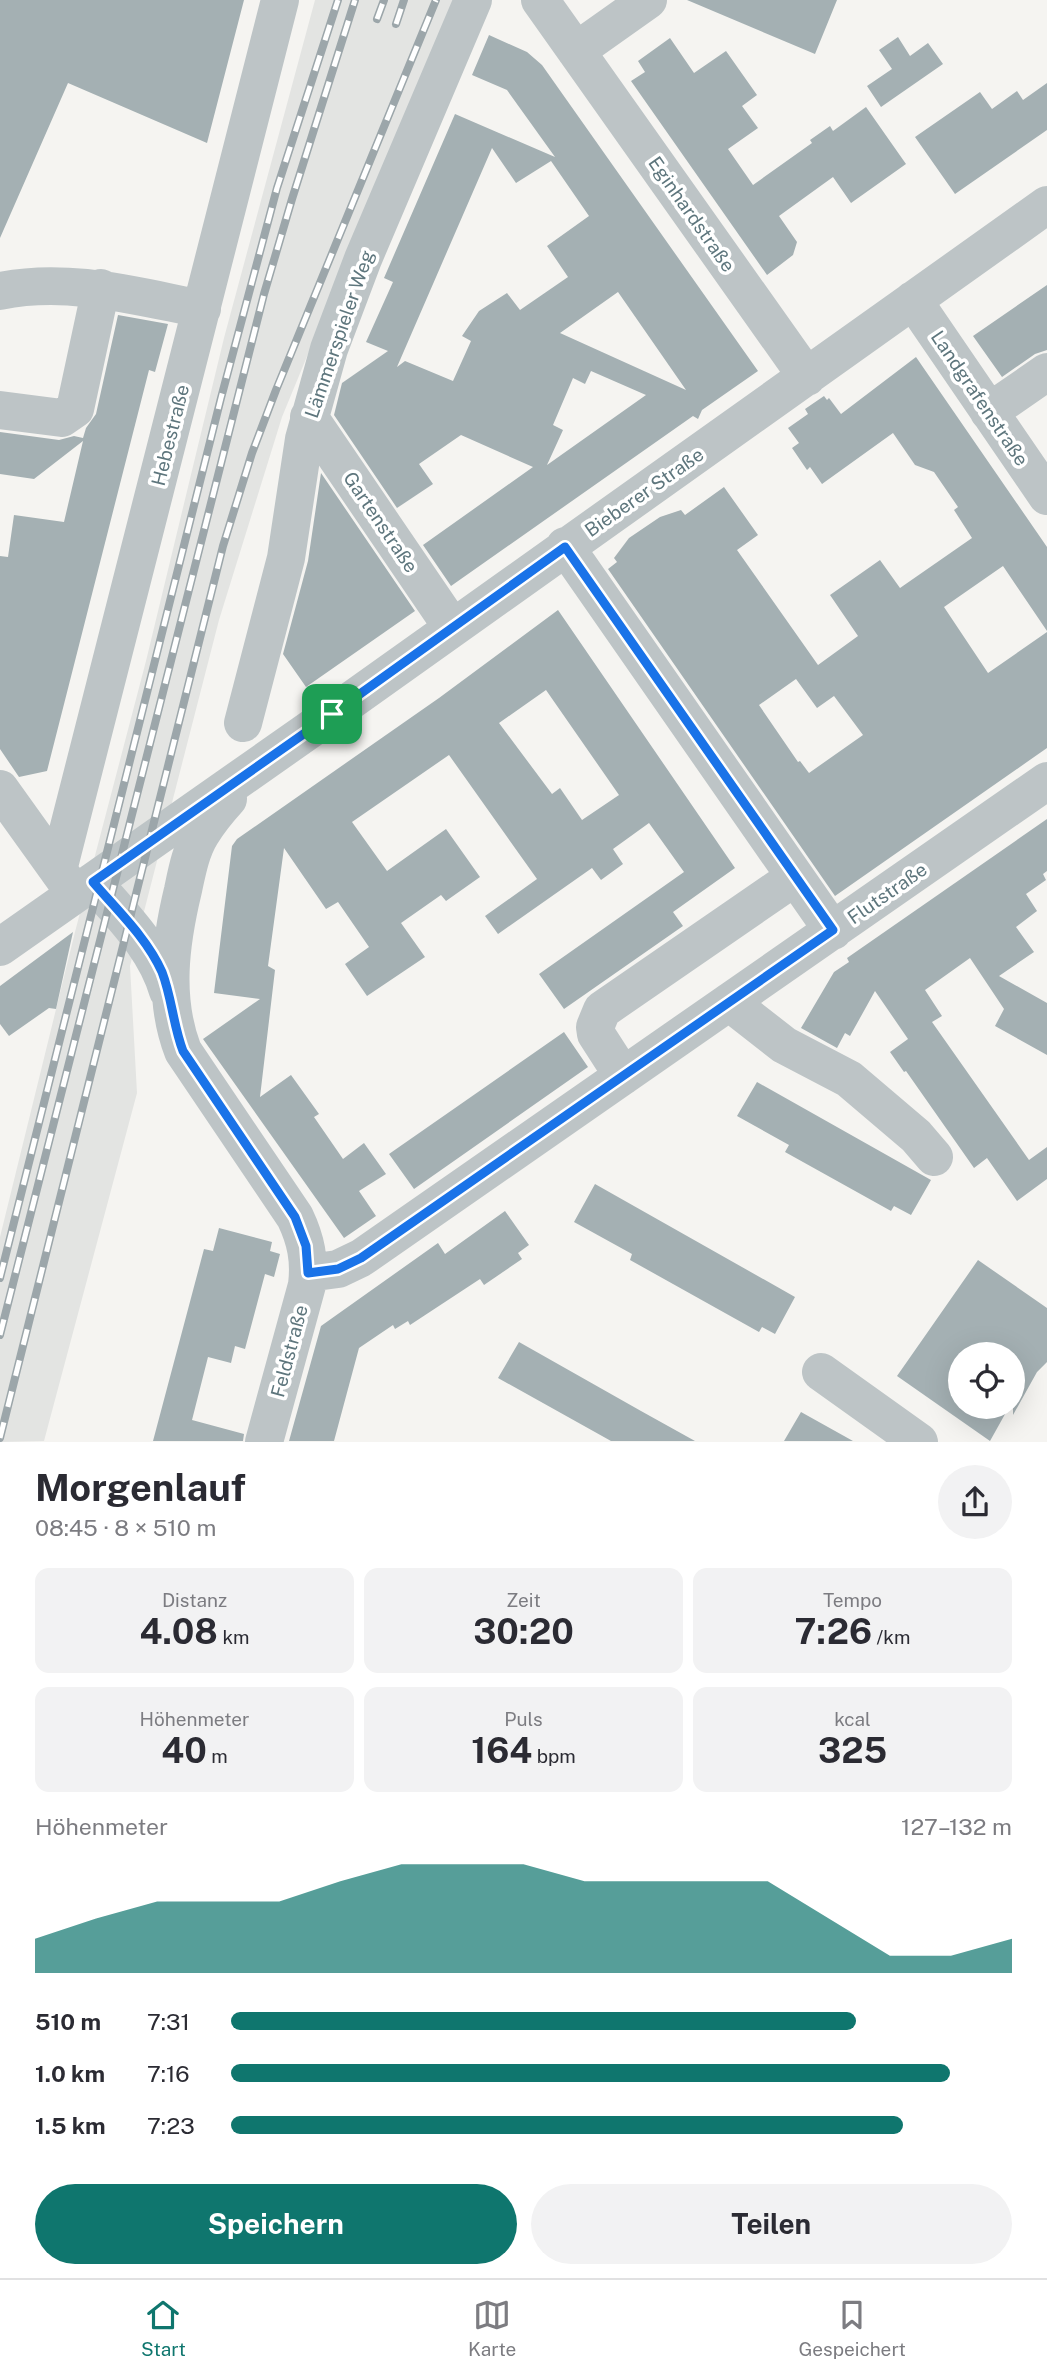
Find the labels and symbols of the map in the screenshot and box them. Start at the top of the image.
street label: Eginhardstraße [644,152,740,276]
street label: Lämmerspieler Weg [300,247,378,421]
street label: Landgrafenstraße [927,326,1033,470]
street label: Hebestraße [147,382,193,488]
street label: Bieberer Straße [580,443,708,541]
street label: Gartenstraße [339,467,423,577]
pin [302,684,362,744]
street label: Flutstraße [843,858,931,928]
street label: Feldstraße [266,1302,312,1400]

